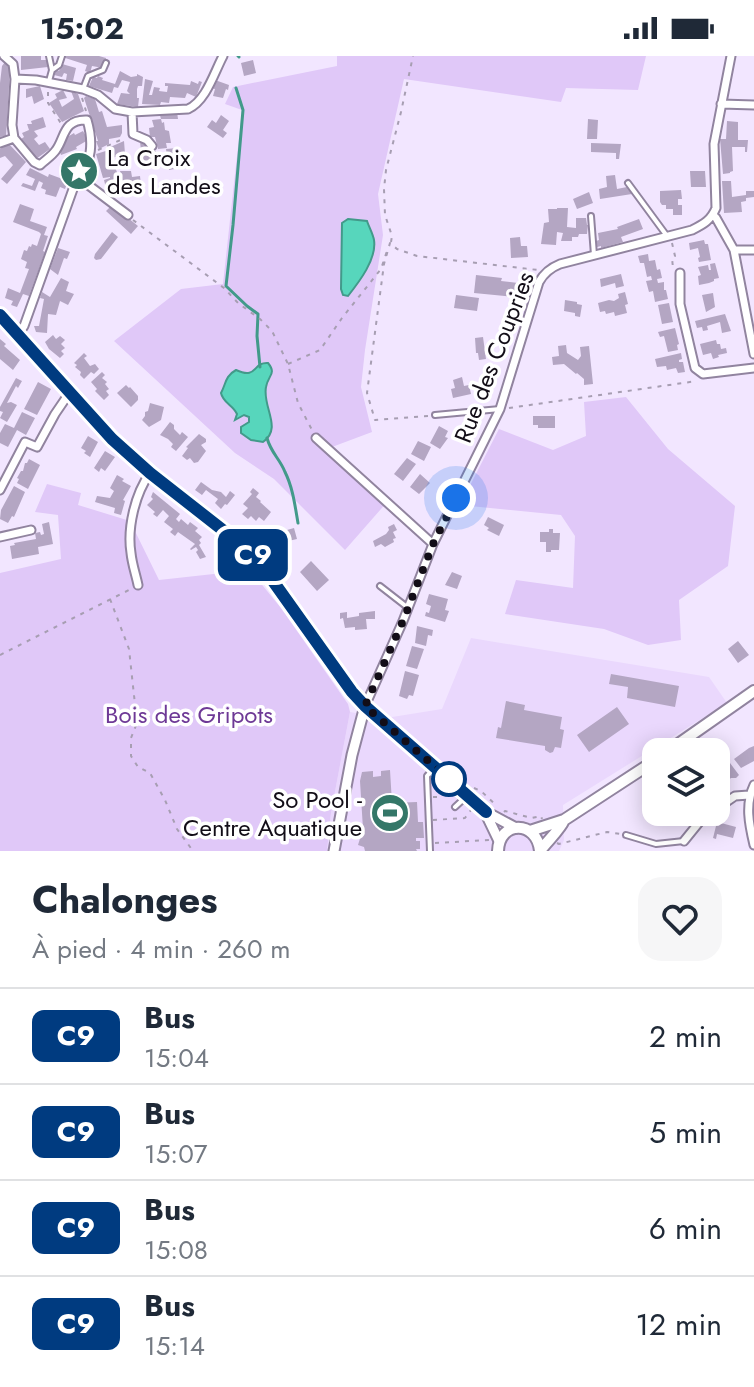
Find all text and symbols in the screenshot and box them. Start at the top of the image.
text: 15:02 [40,7,124,50]
place label: La Croix des Landes [107,140,221,203]
place icon: La Croix des Landes [58,150,100,192]
street label: Rue des Coupries [445,266,543,448]
your location [436,478,476,518]
line badge: C9 [217,529,289,581]
text: C9 [234,534,272,575]
park label: Bois des Gripots [105,697,273,732]
map controls [642,738,730,826]
button: layers [642,738,730,826]
unlabelled marker [432,762,466,796]
place label: So Pool - Centre Aquatique [183,782,362,845]
sports icon: So Pool - Centre Aquatique [369,792,411,834]
text: Chalonges [32,872,218,927]
button: heart [638,877,722,961]
text: À pied · 4 min · 260 m [32,930,291,968]
text: Bus [144,996,195,1039]
text: C9 [57,1015,95,1056]
text: 2 min [649,1015,722,1058]
text: 15:04 [144,1039,209,1077]
text: Bus [144,1092,195,1135]
text: C9 [57,1111,95,1152]
text: 5 min [649,1111,722,1154]
text: 15:07 [144,1135,207,1173]
text: Bus [144,1188,195,1231]
text: C9 [57,1207,95,1248]
text: 6 min [649,1207,722,1250]
text: 15:08 [144,1231,208,1269]
text: Bus [144,1284,195,1327]
text: C9 [57,1303,95,1344]
text: 12 min [635,1303,722,1346]
text: 15:14 [144,1327,205,1365]

